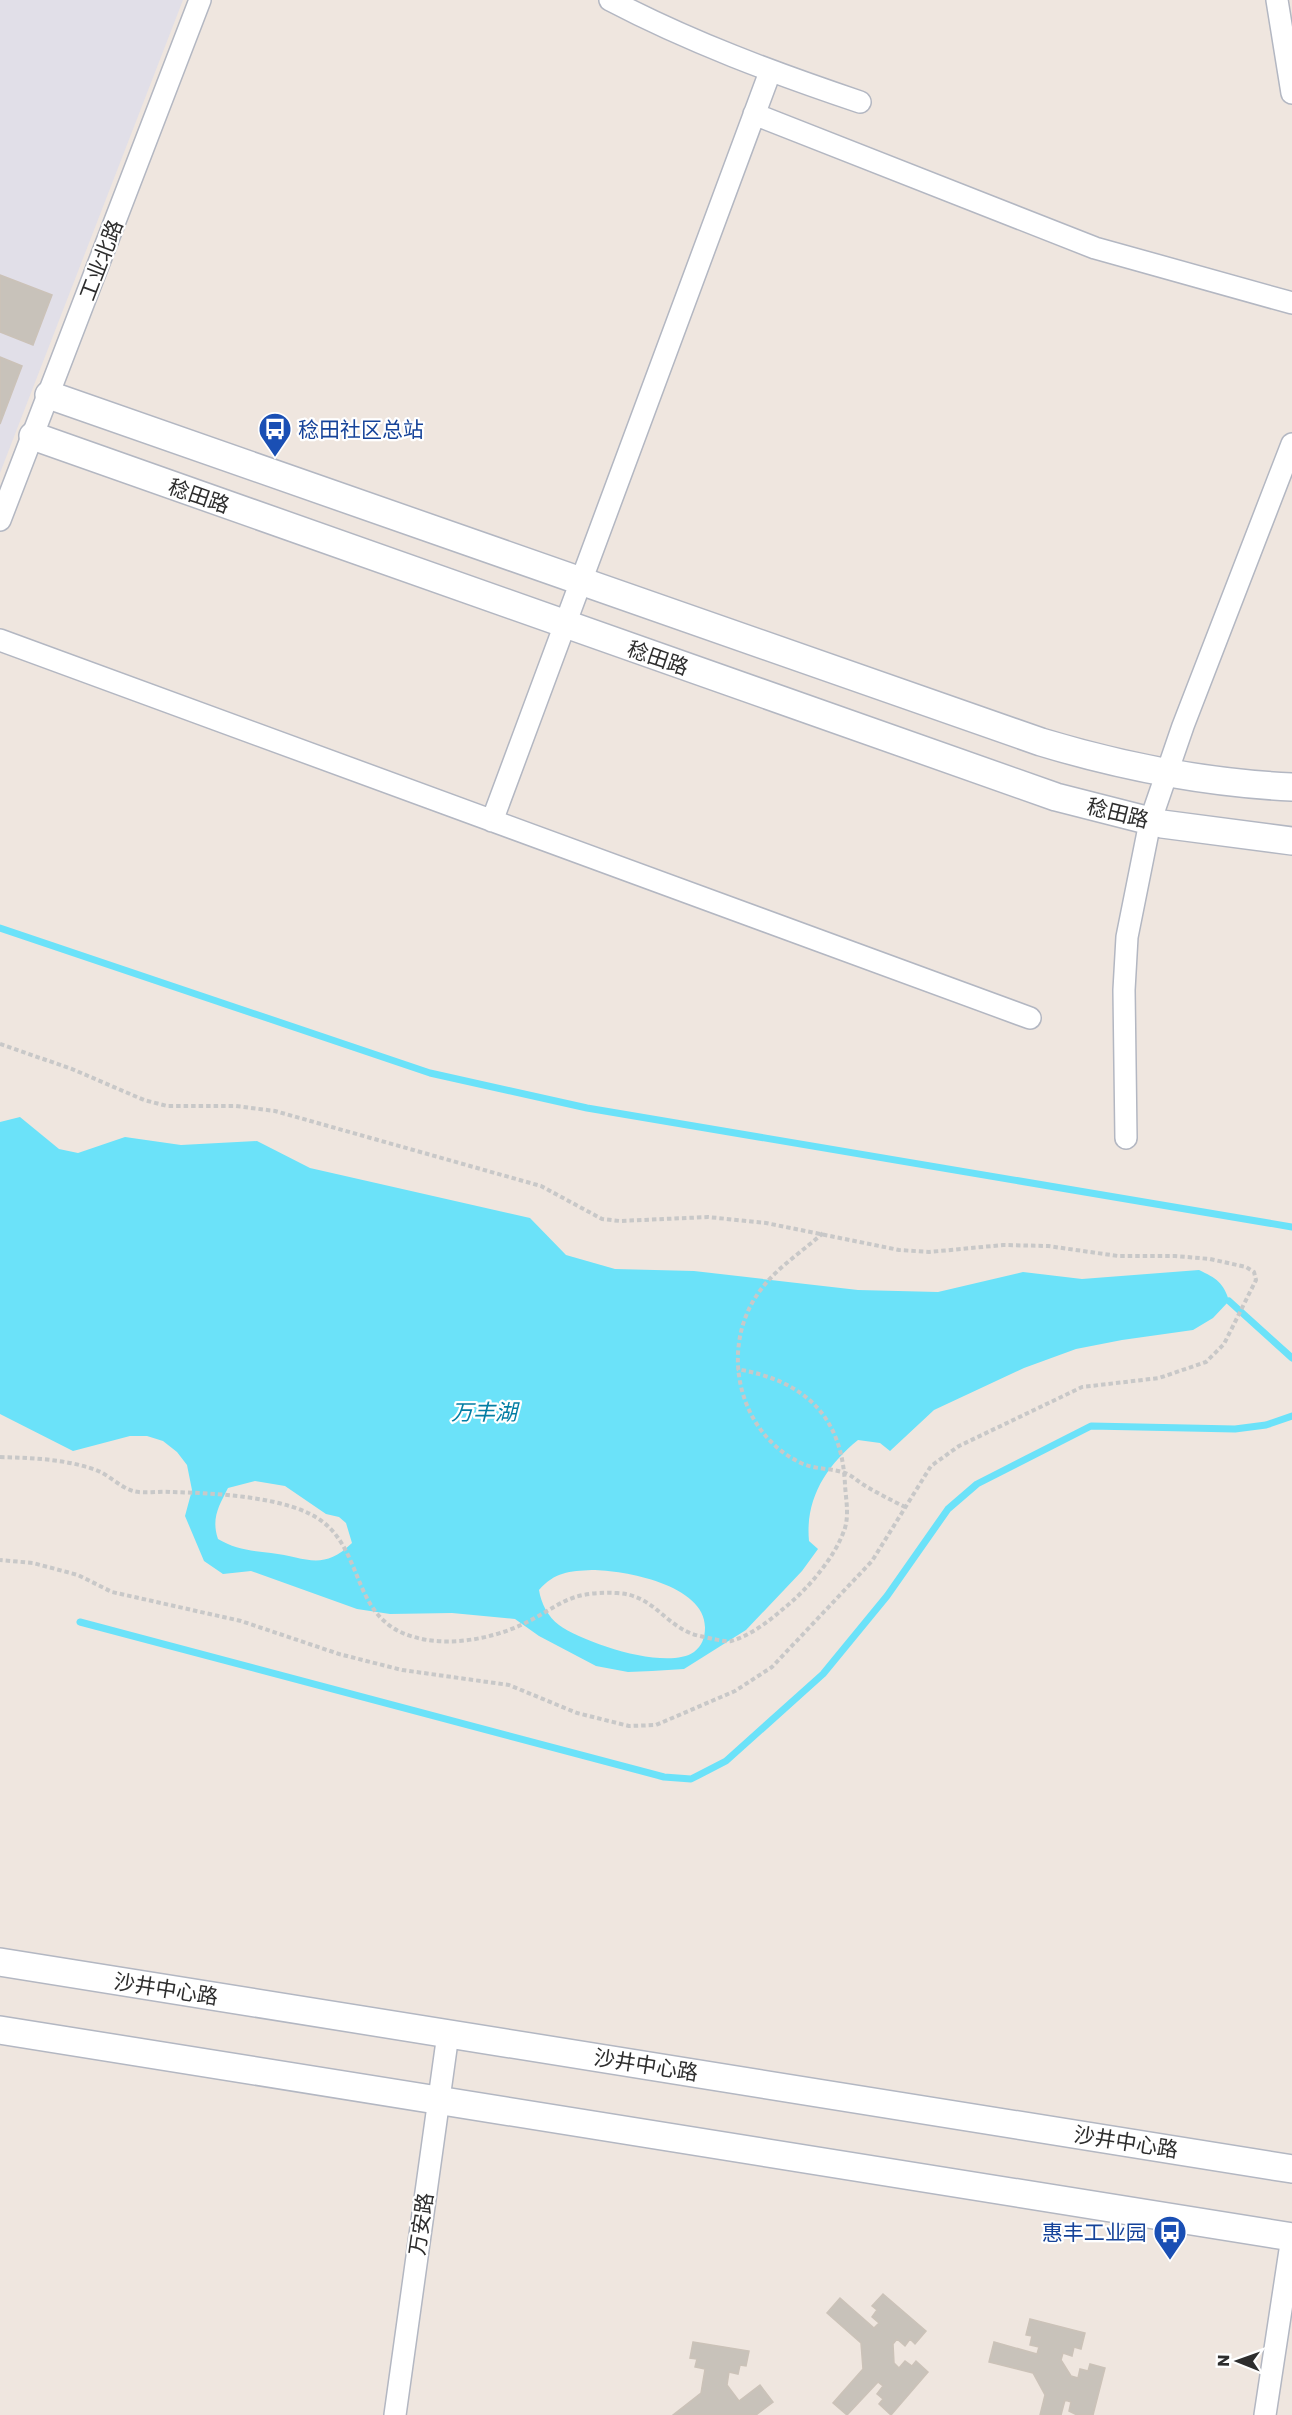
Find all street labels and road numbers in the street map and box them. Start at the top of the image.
street label: 工业北路 [72,216,130,304]
street label: 稔田路 [164,472,234,520]
street label: 稔田路 [623,634,693,682]
street label: 稔田路 [1084,791,1152,835]
street label: 沙井中心路 [112,1966,220,2012]
street label: 沙井中心路 [592,2042,700,2088]
street label: 沙井中心路 [1072,2119,1180,2165]
street label: 万安路 [402,2191,440,2257]

